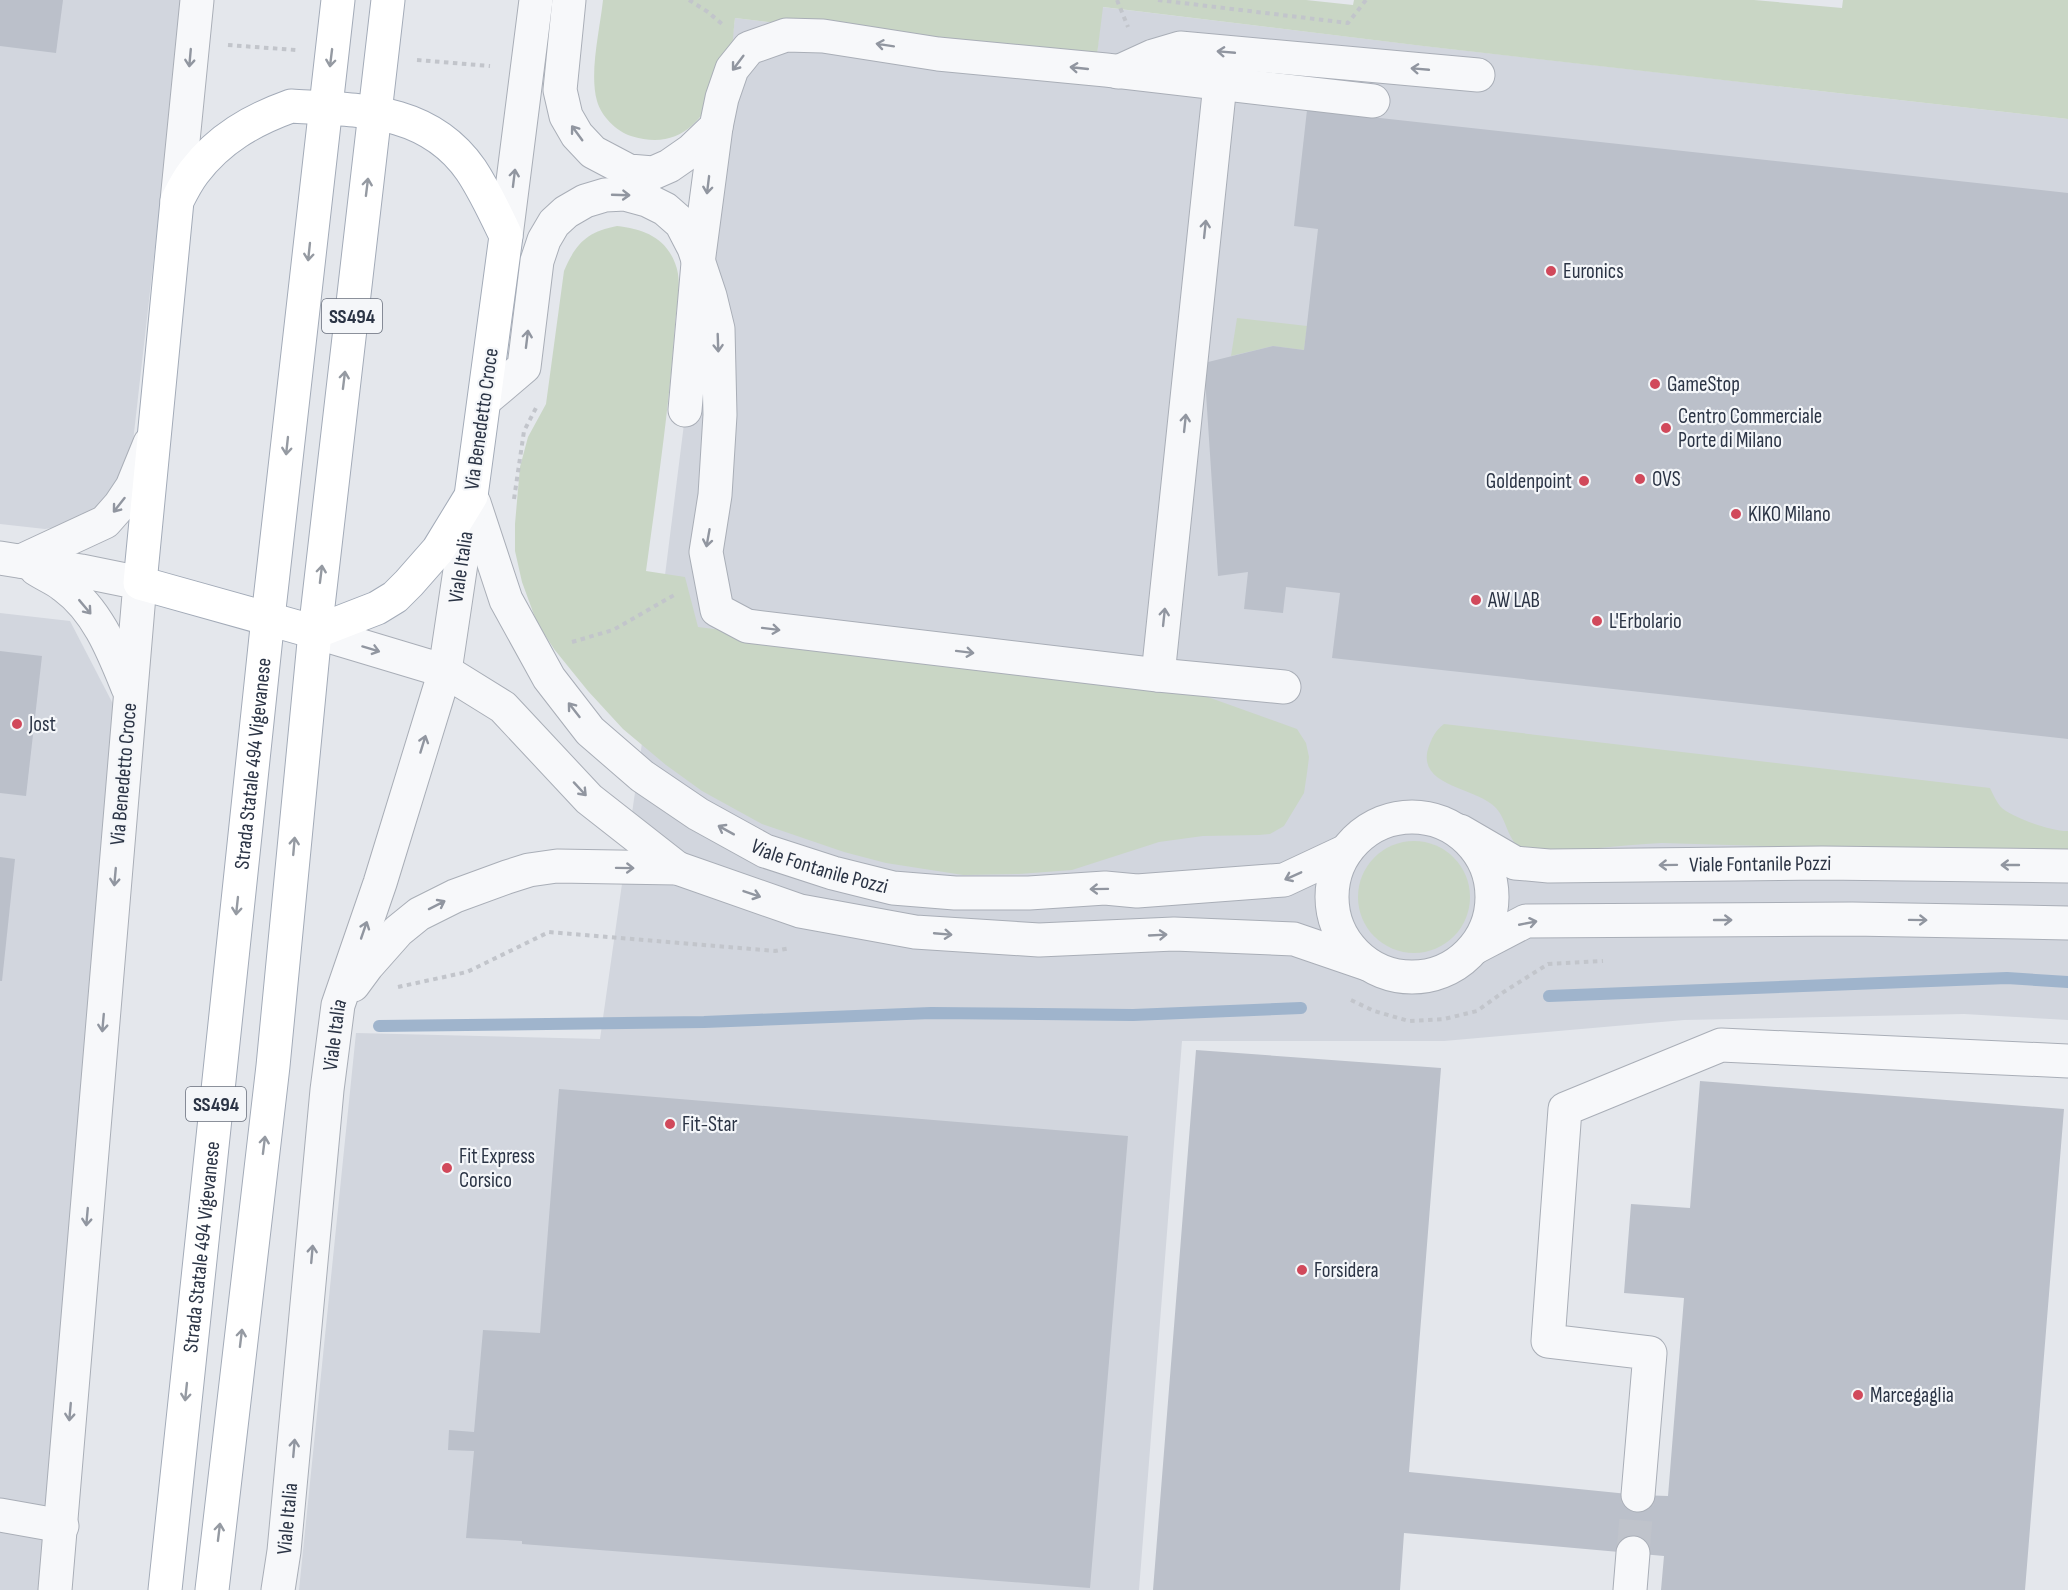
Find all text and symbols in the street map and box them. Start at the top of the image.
one-way arrow [876,40,896,51]
one-way arrow [1216,47,1236,58]
one-way arrow [184,48,195,68]
one-way arrow [325,48,336,68]
one-way arrow [731,55,744,71]
one-way arrow [1069,62,1089,73]
one-way arrow [1410,64,1430,75]
one-way arrow [570,125,583,141]
one-way arrow [508,168,519,188]
one-way arrow [703,175,714,195]
one-way arrow [362,177,373,197]
one-way arrow [611,190,630,201]
one-way arrow [1200,220,1211,240]
one-way arrow [303,241,314,261]
place label: Euronics [1563,259,1624,284]
marker: Euronics [1544,264,1558,278]
road number: SS494 [322,299,382,333]
one-way arrow [522,329,533,349]
one-way arrow [712,333,724,353]
street label: Via Benedetto Croce [459,346,504,492]
one-way arrow [339,371,350,391]
place label: GameStop [1667,372,1740,397]
marker: GameStop [1648,377,1662,391]
place label: Centro Commerciale Porte di Milano [1678,404,1822,453]
one-way arrow [1180,414,1191,434]
marker: Centro Commerciale Porte di Milano [1659,421,1673,435]
one-way arrow [281,435,292,455]
place label: OVS [1652,467,1681,492]
place label: Goldenpoint [1486,469,1572,494]
marker: OVS [1633,472,1647,486]
marker: Goldenpoint [1577,474,1591,488]
one-way arrow [113,496,125,512]
place label: KIKO Milano [1748,502,1831,527]
marker: KIKO Milano [1729,507,1743,521]
one-way arrow [702,527,713,547]
street label: Viale Italia [443,530,479,605]
one-way arrow [316,565,327,585]
place label: AW LAB [1487,588,1540,613]
marker: AW LAB [1469,593,1483,607]
one-way arrow [78,599,92,614]
one-way arrow [1159,608,1170,627]
place label: L'Erbolario [1609,609,1682,634]
marker: L'Erbolario [1590,614,1604,628]
one-way arrow [761,624,781,635]
one-way arrow [361,644,380,655]
one-way arrow [955,647,974,658]
street label: Strada Statale 494 Vigevanese [229,657,277,871]
street label: Via Benedetto Croce [105,702,142,846]
one-way arrow [568,703,581,719]
place label: Jost [28,712,56,737]
marker: Jost [10,717,24,731]
one-way arrow [418,735,429,754]
one-way arrow [573,781,587,796]
one-way arrow [718,824,736,835]
street label: Viale Fontanile Pozzi [746,834,891,899]
one-way arrow [289,837,300,856]
street label: Viale Fontanile Pozzi [1689,851,1831,877]
one-way arrow [2000,859,2020,871]
one-way arrow [1658,860,1678,871]
one-way arrow [615,862,634,873]
one-way arrow [109,866,120,886]
one-way arrow [1284,870,1302,882]
one-way arrow [1090,883,1110,895]
one-way arrow [742,890,761,901]
one-way arrow [231,895,242,915]
one-way arrow [427,899,445,910]
one-way arrow [1712,914,1732,926]
one-way arrow [1907,914,1927,926]
one-way arrow [1518,917,1537,928]
one-way arrow [359,921,370,940]
one-way arrow [932,929,952,940]
one-way arrow [1148,929,1168,940]
street label: Viale Italia [318,995,352,1072]
one-way arrow [97,1013,108,1032]
road number: SS494 [186,1087,246,1121]
place label: Fit-Star [682,1112,738,1137]
marker: Fit-Star [663,1117,677,1131]
one-way arrow [259,1135,270,1155]
street label: Strada Statale 494 Vigevanese [178,1140,225,1354]
place label: Fit Express Corsico [459,1144,535,1193]
marker: Fit Express Corsico [440,1161,454,1175]
one-way arrow [81,1207,92,1227]
one-way arrow [306,1245,317,1265]
place label: Forsidera [1314,1258,1379,1283]
marker: Forsidera [1295,1263,1309,1277]
one-way arrow [236,1329,247,1349]
one-way arrow [180,1382,191,1402]
place label: Marcegaglia [1870,1383,1954,1408]
marker: Marcegaglia [1851,1388,1865,1402]
one-way arrow [65,1401,76,1421]
one-way arrow [289,1439,300,1459]
street label: Viale Italia [272,1482,303,1556]
one-way arrow [214,1522,225,1542]

